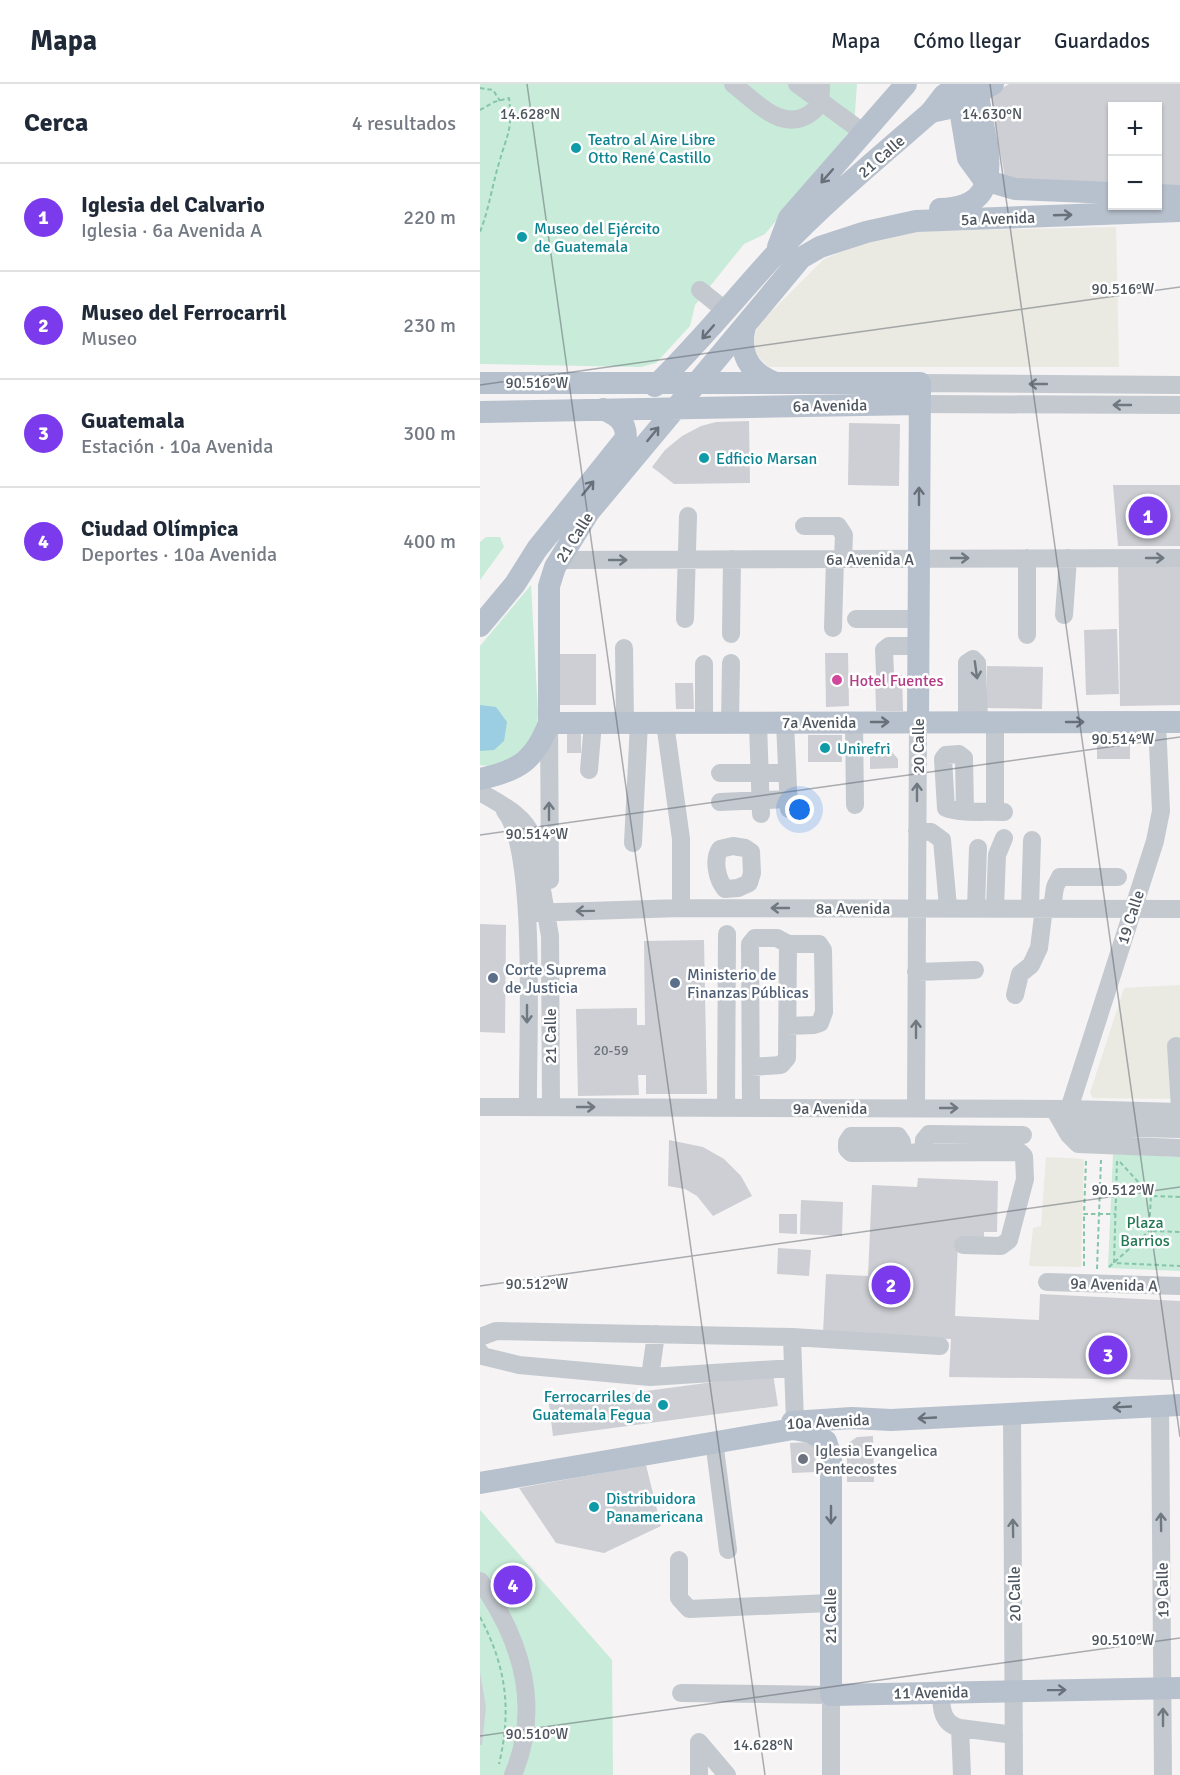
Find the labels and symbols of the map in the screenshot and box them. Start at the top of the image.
text: 14.628°N [500,105,560,123]
text: 14.630°N [962,105,1022,123]
place label: Teatro al Aire Libre Otto René Castillo [588,130,716,168]
street label: 21 Calle [854,131,909,183]
marker: Teatro al Aire Libre Otto René Castillo [569,141,583,155]
one-way arrow [820,168,834,183]
street label: 5a Avenida [960,208,1036,230]
one-way arrow [1053,210,1073,221]
place label: Museo del Ejército de Guatemala [534,219,660,257]
marker: Museo del Ejército de Guatemala [515,230,529,244]
text: 90.516°W [1092,280,1155,298]
one-way arrow [701,325,715,340]
text: 90.516°W [506,374,569,392]
one-way arrow [1028,378,1048,389]
street label: 6a Avenida [793,395,867,417]
one-way arrow [1112,399,1132,411]
one-way arrow [646,427,659,443]
place label: Edficio Marsan [716,449,817,469]
marker: Edficio Marsan [697,451,711,465]
one-way arrow [581,480,594,496]
one-way arrow [913,486,925,506]
pin: 1 [1128,494,1168,538]
street label: 21 Calle [552,509,598,566]
street label: 6a Avenida A [826,550,914,570]
one-way arrow [1145,552,1165,564]
one-way arrow [950,553,970,564]
one-way arrow [608,554,628,565]
one-way arrow [971,660,982,679]
place label: Hotel Fuentes [849,671,943,691]
marker: Hotel Fuentes [830,673,844,687]
street label: 7a Avenida [782,713,856,733]
one-way arrow [870,716,890,728]
one-way arrow [1065,716,1085,728]
street label: 20 Calle [909,718,929,774]
text: 90.514°W [1092,730,1155,748]
place label: Unirefri [837,739,891,759]
marker: Unirefri [818,741,832,755]
one-way arrow [911,782,923,802]
your location [785,795,814,824]
one-way arrow [544,802,555,822]
text: 90.514°W [506,825,569,843]
street label: 19 Calle [1113,888,1149,947]
street label: 8a Avenida [816,899,890,919]
one-way arrow [770,902,790,914]
one-way arrow [575,905,595,916]
place label: Corte Suprema de Justicia [505,960,607,998]
place label: Ministerio de Finanzas Públicas [687,965,809,1003]
marker: Corte Suprema de Justicia [486,971,500,985]
marker: Ministerio de Finanzas Públicas [668,976,682,990]
one-way arrow [521,1003,533,1023]
street label: 21 Calle [541,1008,561,1064]
one-way arrow [910,1019,922,1039]
house number: 20-59 [593,1042,629,1059]
street label: 9a Avenida [793,1099,867,1119]
one-way arrow [576,1101,596,1113]
one-way arrow [939,1102,959,1114]
text: 90.512°W [1092,1181,1155,1199]
park label: Plaza Barrios [1120,1213,1170,1251]
pin: 2 [872,1262,910,1308]
street label: 9a Avenida A [1070,1273,1158,1297]
text: 90.512°W [506,1275,569,1293]
pin: 3 [1088,1332,1128,1378]
place label: Ferrocarriles de Guatemala Fegua [532,1387,651,1425]
marker: Ferrocarriles de Guatemala Fegua [656,1398,670,1412]
one-way arrow [1112,1402,1132,1413]
street label: 10a Avenida [786,1410,870,1434]
one-way arrow [917,1412,937,1423]
place label: Iglesia Evangelica Pentecostes [815,1441,938,1479]
marker: Iglesia Evangelica Pentecostes [796,1452,810,1466]
place label: Distribuidora Panamericana [606,1489,703,1527]
marker: Distribuidora Panamericana [587,1500,601,1514]
one-way arrow [825,1505,837,1525]
one-way arrow [1155,1512,1167,1532]
one-way arrow [1007,1518,1019,1538]
pin: 4 [494,1562,532,1608]
street label: 19 Calle [1153,1562,1173,1618]
street label: 20 Calle [1005,1566,1025,1622]
street label: 21 Calle [821,1588,841,1644]
text: 90.510°W [1092,1631,1155,1649]
street label: 11 Avenida [893,1682,969,1704]
one-way arrow [1047,1684,1067,1696]
one-way arrow [1157,1707,1169,1727]
text: 90.510°W [506,1725,569,1743]
text: 14.628°N [733,1736,793,1754]

